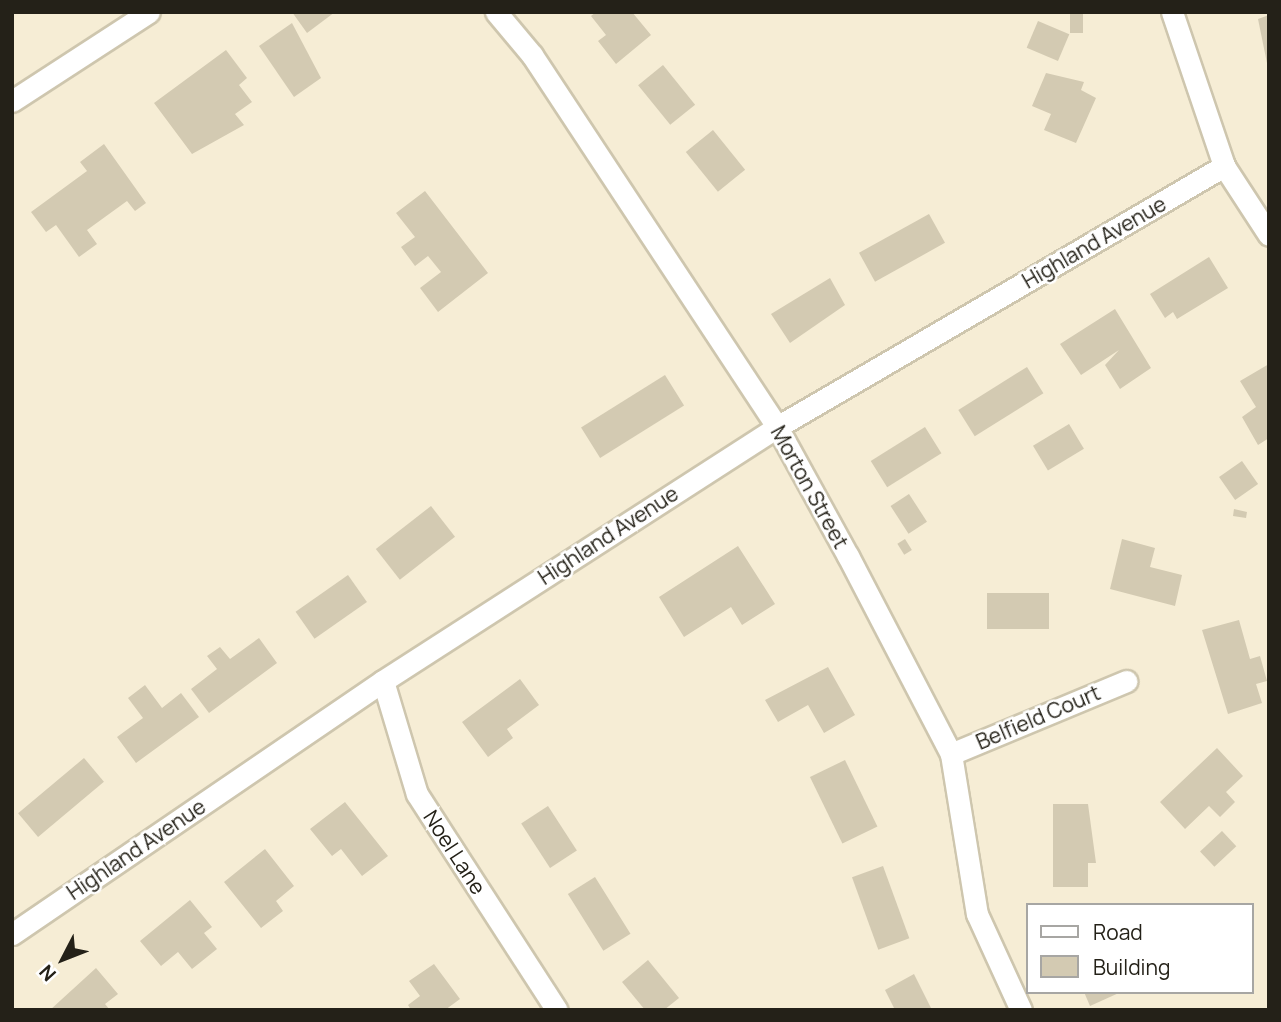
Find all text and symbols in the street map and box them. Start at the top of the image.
street label: Highland Avenue [1018,191,1170,293]
street label: Morton Street [766,421,854,553]
street label: Highland Avenue [533,480,683,590]
street label: Belfield Court [972,680,1104,754]
street label: Highland Avenue [62,793,210,905]
street label: Noel Lane [418,805,492,899]
legend [1026,903,1253,994]
text: Road [1093,918,1143,946]
north arrow [28,924,98,994]
text: Building [1093,953,1170,981]
text: N [33,959,62,987]

